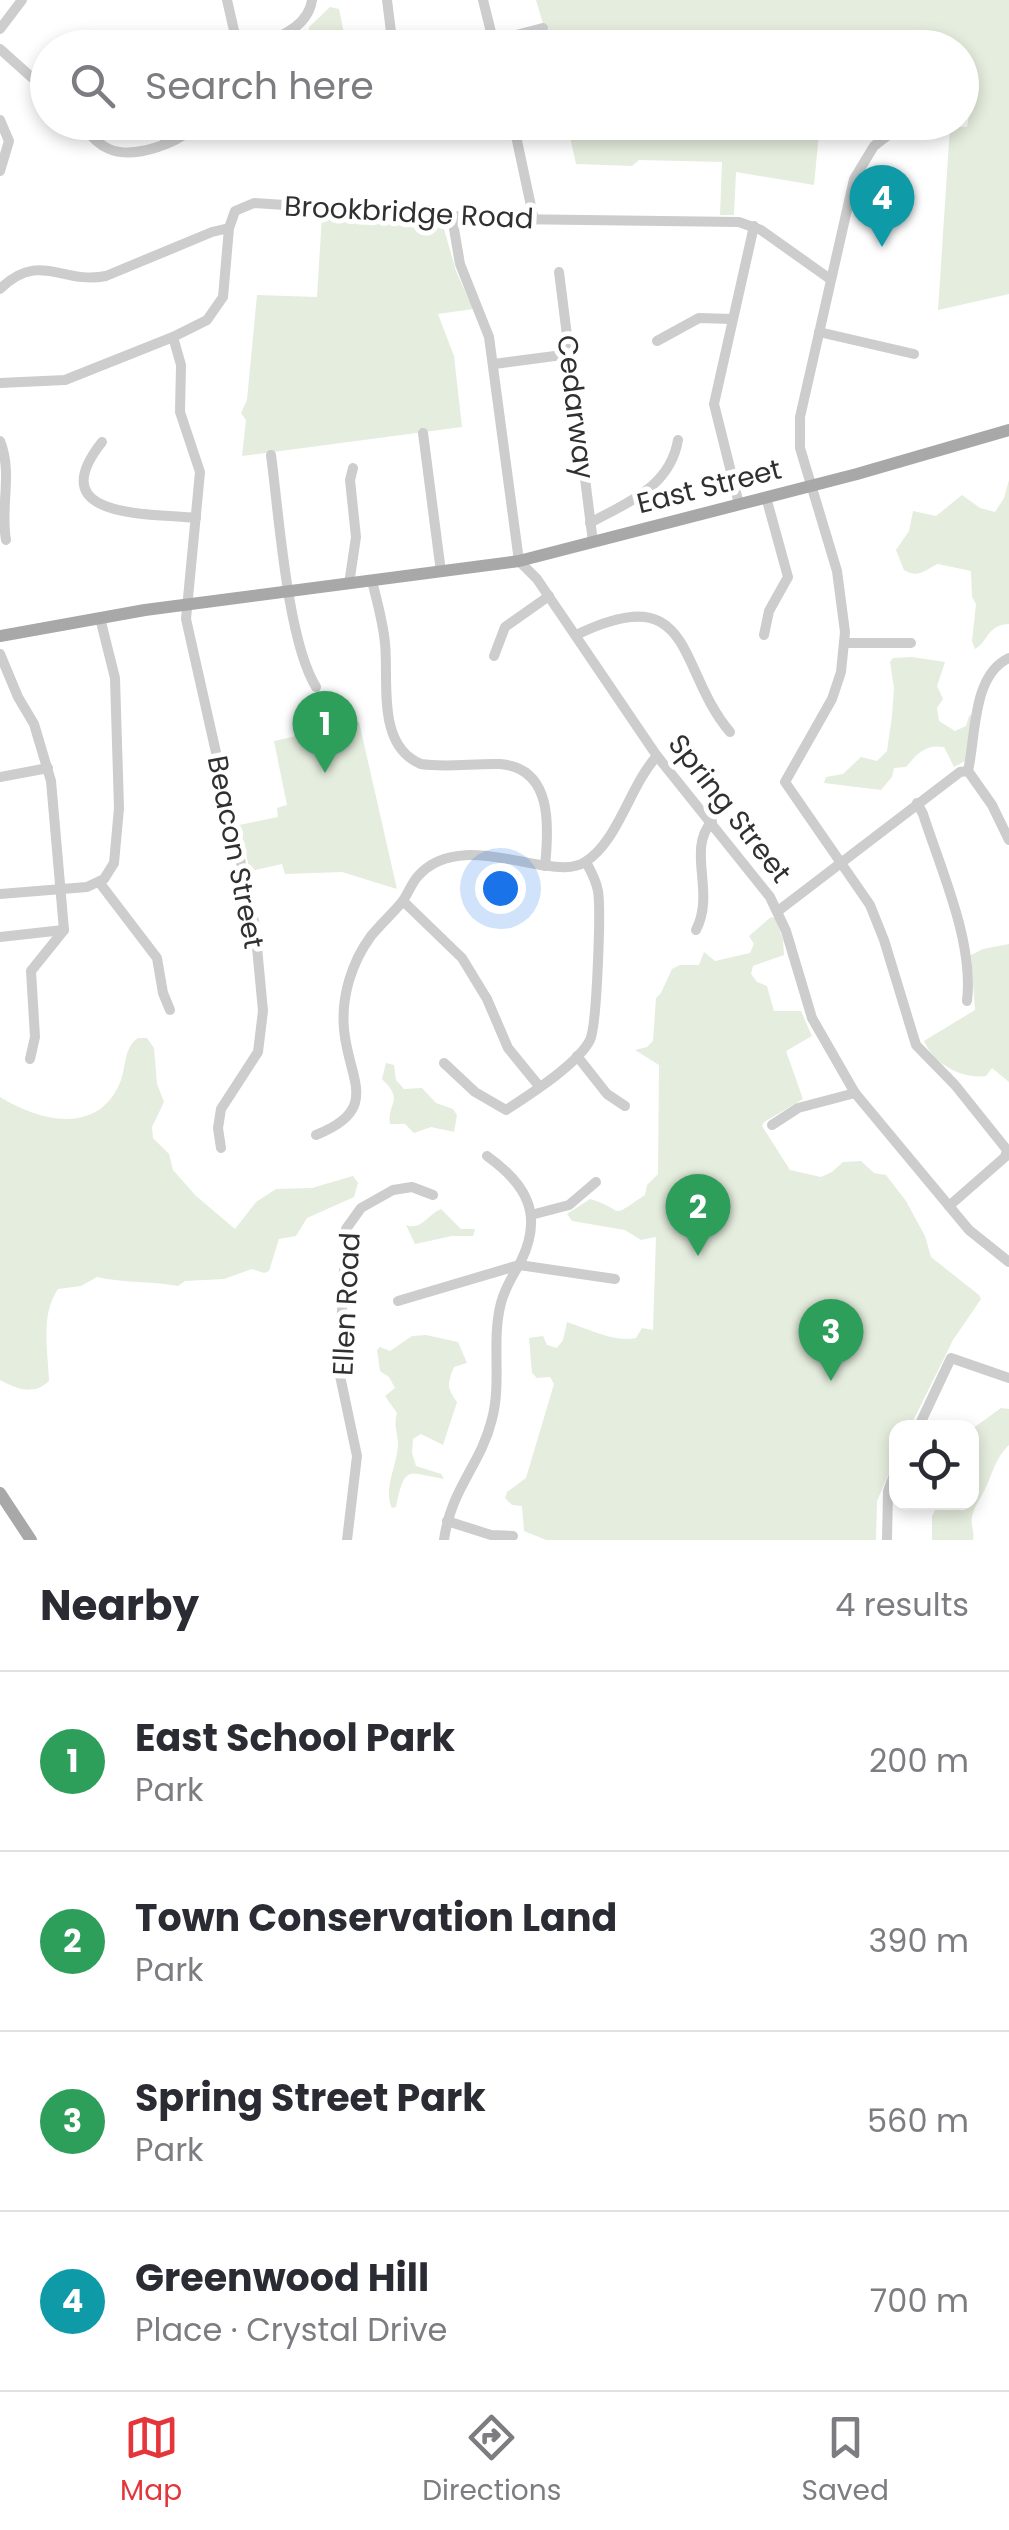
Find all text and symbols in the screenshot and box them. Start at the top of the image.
search box [30,30,979,140]
icon: search [65,58,120,113]
text: Search here [145,59,374,112]
pin: 4 [850,164,914,247]
street label: Brookbridge Road [283,186,535,239]
street label: Cedarway [547,333,604,482]
street label: East Street [633,450,785,523]
pin: 1 [292,690,358,773]
street label: Spring Street [659,726,800,891]
street label: Beacon Street [198,752,273,952]
your location [475,863,526,914]
pin: 2 [666,1174,730,1256]
street label: Ellen Road [323,1231,370,1377]
pin: 3 [798,1298,864,1381]
map controls [889,1420,979,1510]
button: locate [889,1420,979,1510]
text: Nearby [40,1576,199,1635]
text: 4 results [835,1582,969,1627]
text: East School Park [135,1711,455,1764]
text: 1 [66,1738,79,1783]
text: 200 m [869,1738,969,1783]
text: Park [135,1767,204,1812]
text: Town Conservation Land [135,1891,617,1944]
text: 2 [63,1918,82,1963]
text: 390 m [868,1918,969,1963]
text: Park [135,1947,204,1992]
text: Spring Street Park [135,2071,486,2124]
text: 3 [63,2098,82,2143]
text: 560 m [867,2098,969,2143]
text: Park [135,2127,204,2172]
text: Greenwood Hill [135,2251,429,2304]
text: 4 [62,2278,83,2323]
text: 700 m [870,2278,969,2323]
text: Place · Crystal Drive [135,2307,447,2352]
tab: Map [120,2410,182,2512]
tab: Directions [422,2410,561,2512]
tab: Saved [802,2410,889,2512]

